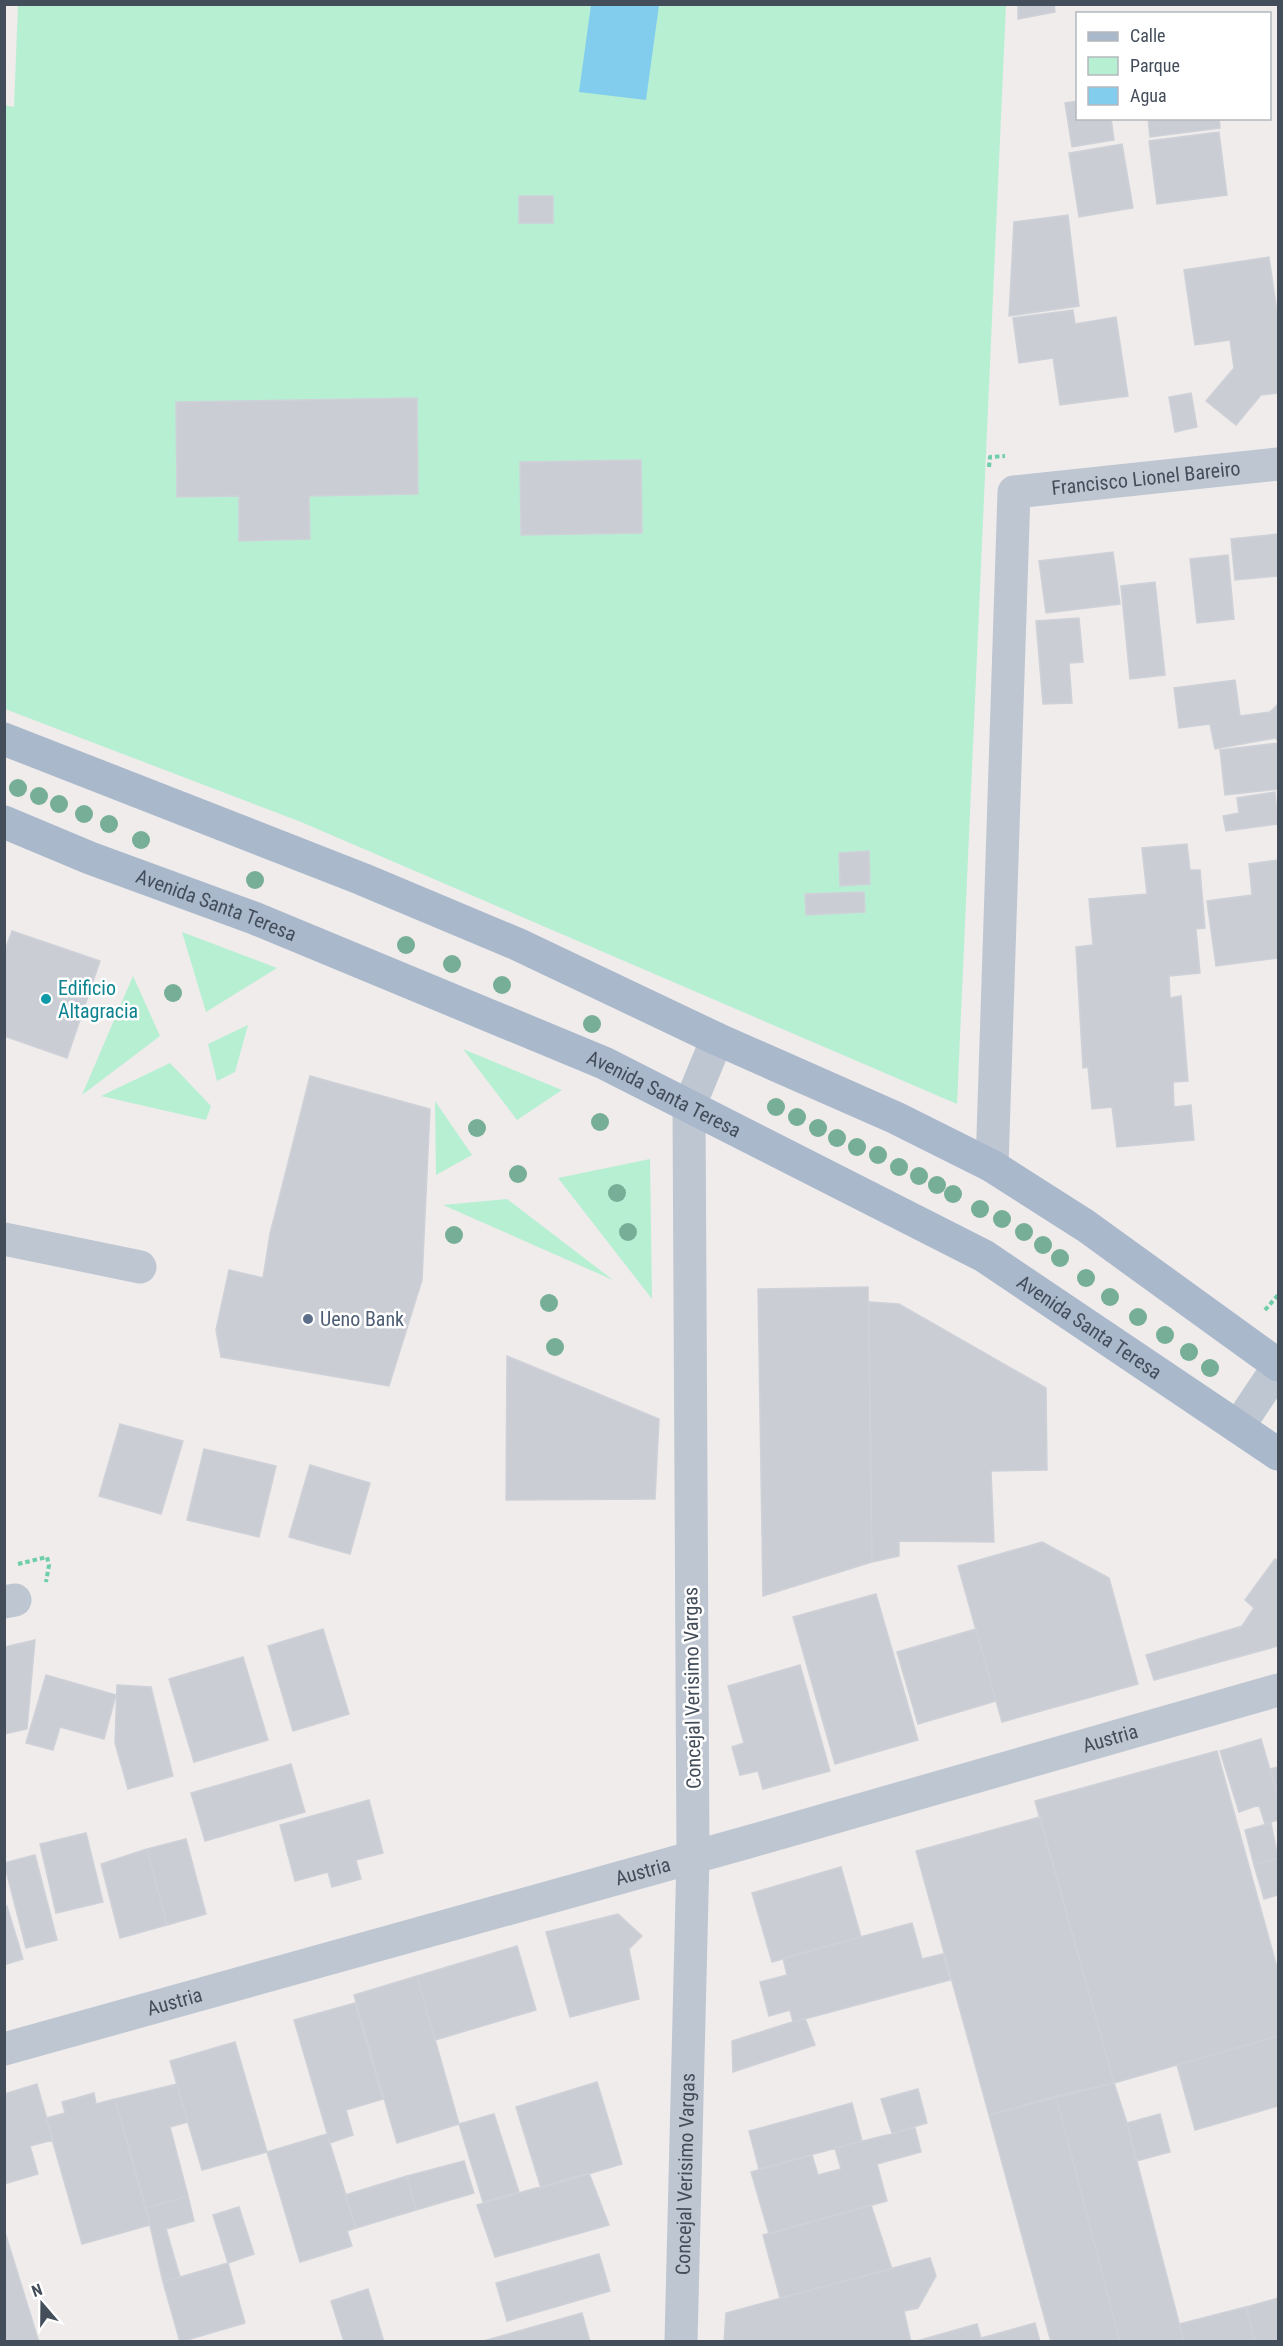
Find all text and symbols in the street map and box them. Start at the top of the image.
legend [1076,12,1271,120]
text: Calle [1130,25,1166,46]
text: Parque [1130,55,1180,76]
text: Agua [1130,85,1167,106]
street label: Francisco Lionel Bareiro [1050,456,1242,500]
street label: Avenida Santa Teresa [133,864,300,946]
place label: Edificio Altagracia [58,976,138,1023]
marker: Edificio Altagracia [39,992,53,1006]
street label: Avenida Santa Teresa [583,1045,745,1143]
street label: Avenida Santa Teresa [1012,1270,1166,1384]
place label: Ueno Bank [320,1307,404,1331]
marker: Ueno Bank [301,1312,315,1326]
street label: Concejal Verisimo Vargas [678,1587,706,1789]
street label: Austria [1080,1719,1141,1757]
street label: Austria [612,1852,673,1890]
street label: Austria [144,1982,205,2021]
street label: Concejal Verisimo Vargas [671,2073,700,2275]
north arrow [12,2274,72,2334]
text: N [29,2280,45,2301]

